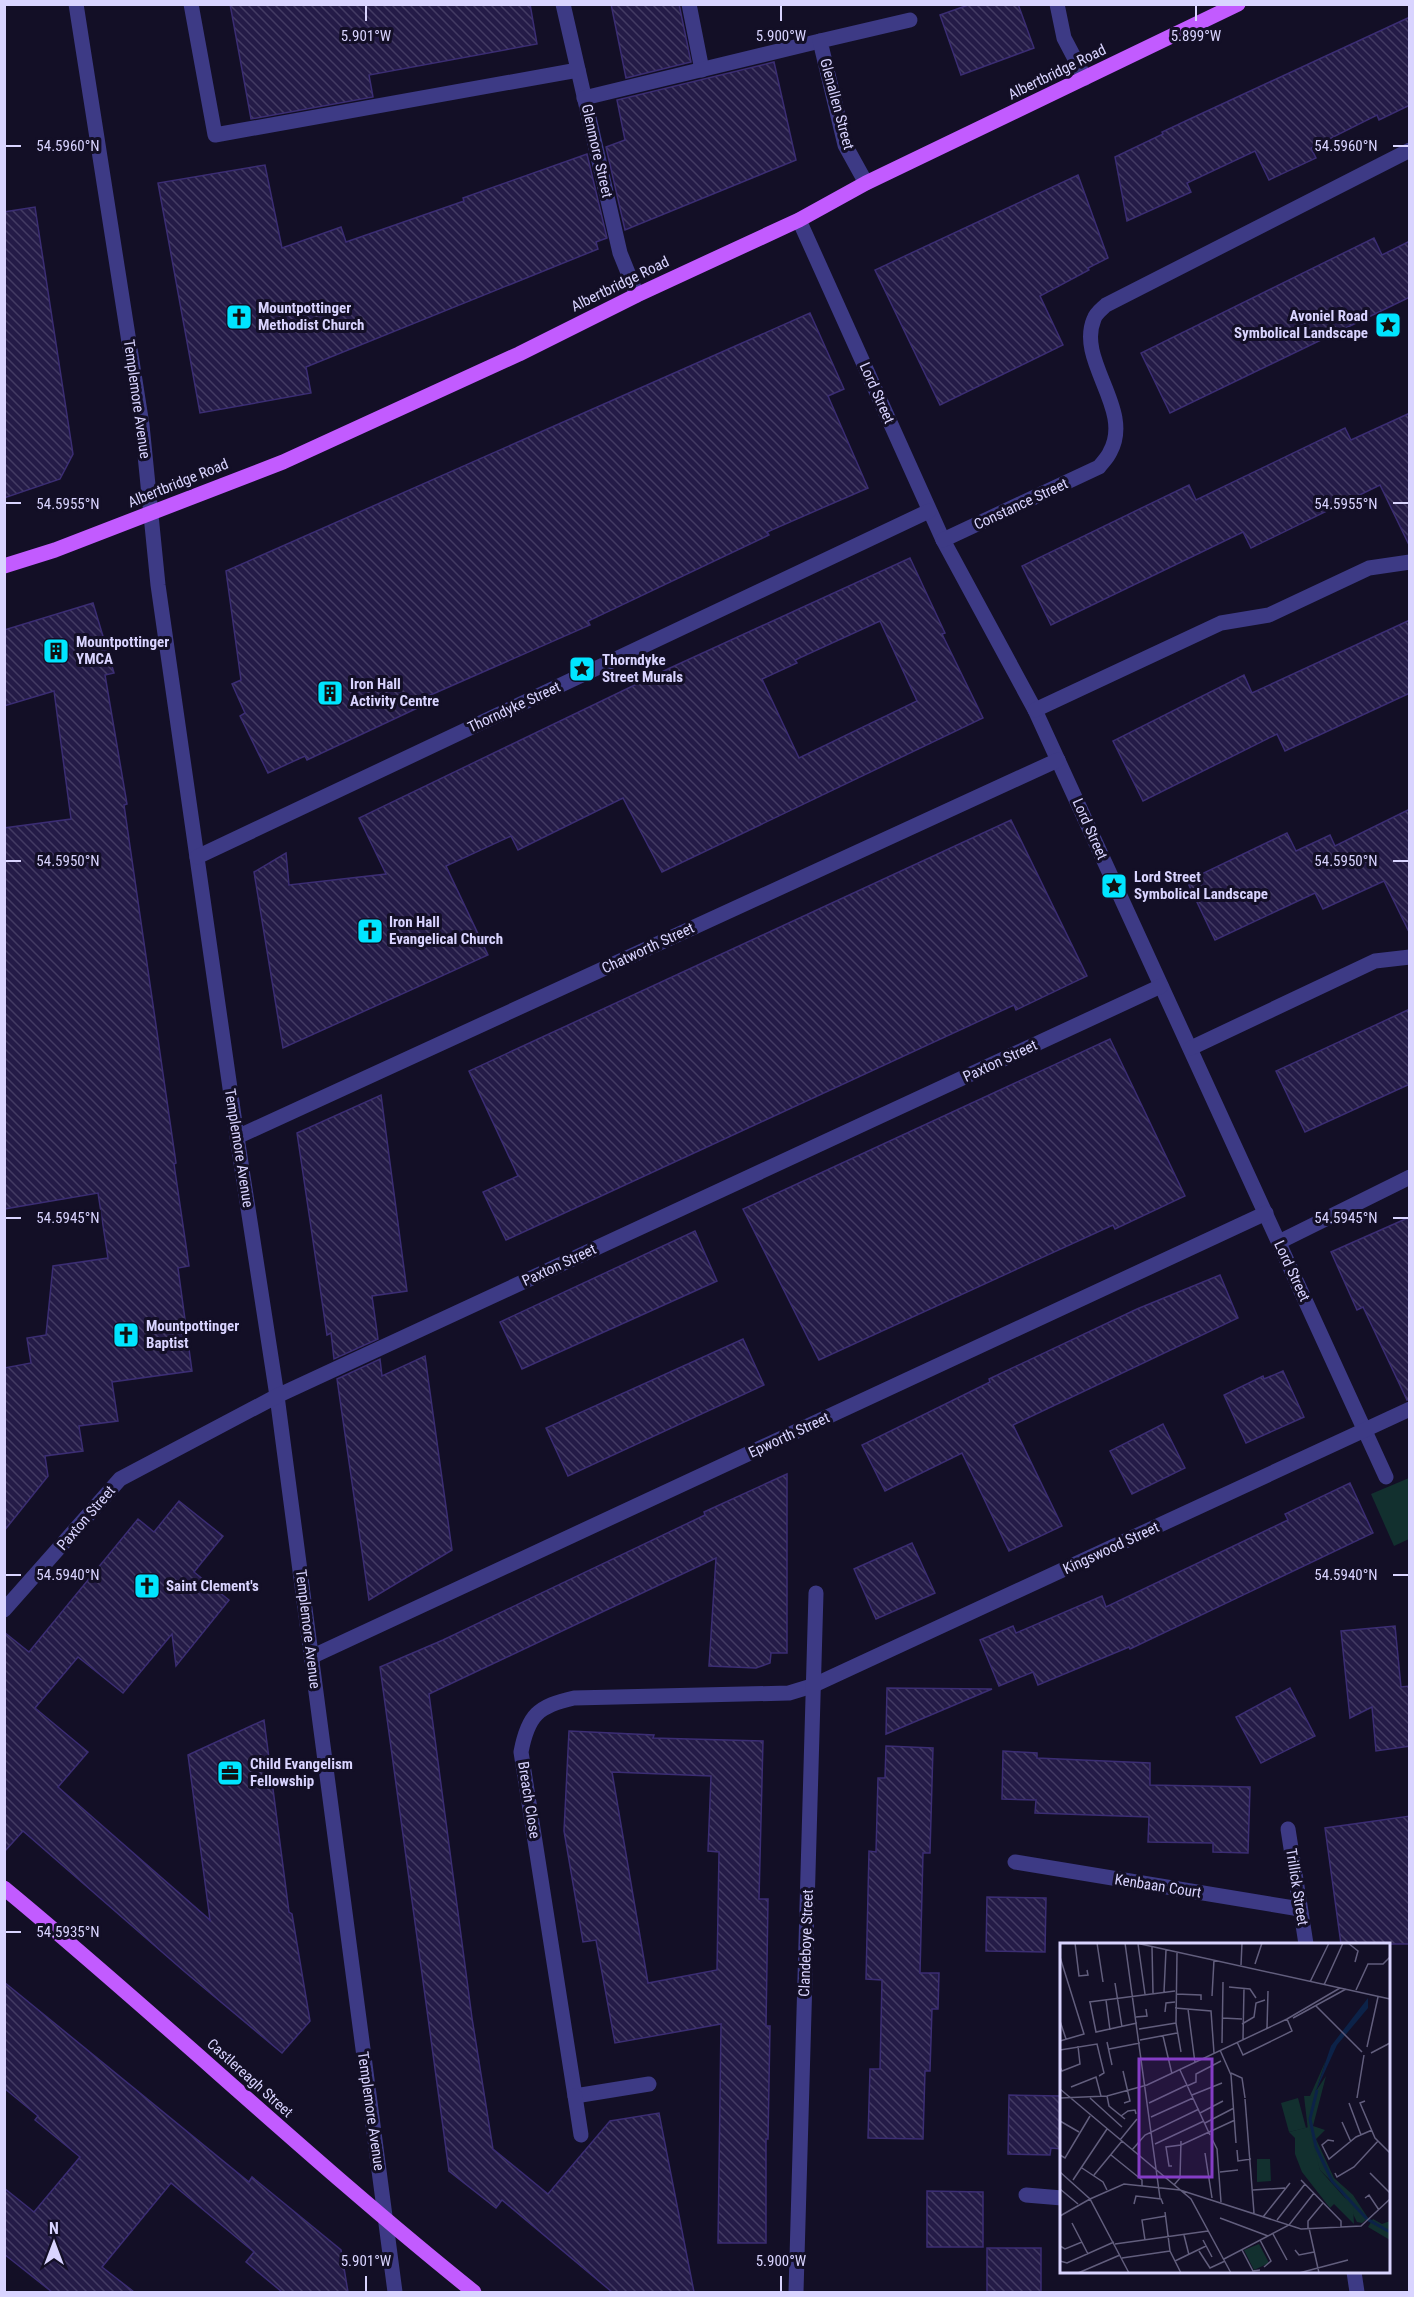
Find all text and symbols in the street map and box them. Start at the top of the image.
text: 5.901°W [341,27,392,45]
text: 5.900°W [756,27,807,45]
text: 5.899°W [1171,27,1222,45]
street label: Albertbridge Road [1005,41,1109,103]
street label: Glenallen Street [816,56,858,152]
street label: Glenmore Street [577,102,617,200]
text: 54.5960°N [36,137,100,155]
text: 54.5960°N [1314,137,1378,155]
street label: Albertbridge Road [568,253,672,315]
place label: Mountpottinger Methodist Church [258,299,365,334]
church icon: Mountpottinger Methodist Church [224,302,254,332]
place label: Avoniel Road Symbolical Landscape [1234,307,1368,342]
place icon: Avoniel Road Symbolical Landscape [1373,310,1403,340]
street label: Templemore Avenue [120,338,154,460]
street label: Lord Street [856,360,898,426]
street label: Albertbridge Road [125,455,231,511]
street label: Constance Street [971,474,1071,534]
text: 54.5955°N [36,495,100,513]
text: 54.5955°N [1314,495,1378,513]
place label: Mountpottinger YMCA [76,633,169,668]
building icon: Mountpottinger YMCA [41,636,71,666]
place label: Thorndyke Street Murals [602,651,683,686]
place icon: Thorndyke Street Murals [567,654,597,684]
place label: Iron Hall Activity Centre [350,675,439,710]
building icon: Iron Hall Activity Centre [315,678,345,708]
street label: Thorndyke Street [465,678,563,736]
street label: Lord Street [1069,796,1111,862]
text: 54.5950°N [36,852,100,870]
text: 54.5950°N [1314,852,1378,870]
place label: Lord Street Symbolical Landscape [1134,868,1268,903]
place icon: Lord Street Symbolical Landscape [1099,871,1129,901]
place label: Iron Hall Evangelical Church [389,913,503,948]
church icon: Iron Hall Evangelical Church [355,916,385,946]
street label: Chatworth Street [599,919,697,977]
street label: Paxton Street [960,1036,1040,1086]
street label: Templemore Avenue [221,1087,257,1209]
text: 54.5945°N [36,1209,100,1227]
text: 54.5945°N [1314,1209,1378,1227]
street label: Lord Street [1270,1238,1314,1304]
street label: Paxton Street [519,1240,599,1290]
place label: Mountpottinger Baptist [146,1317,239,1352]
church icon: Mountpottinger Baptist [111,1320,141,1350]
street label: Epworth Street [746,1408,832,1462]
street label: Paxton Street [53,1482,119,1554]
street label: Kingswood Street [1060,1518,1162,1578]
text: 54.5940°N [36,1566,100,1584]
text: 54.5940°N [1314,1566,1378,1584]
street label: Templemore Avenue [292,1568,324,1690]
church icon: Saint Clement's [132,1571,162,1601]
place label: Saint Clement's [166,1577,259,1595]
place label: Child Evangelism Fellowship [250,1755,353,1790]
office icon: Child Evangelism Fellowship [215,1758,245,1788]
street label: Breach Close [514,1760,544,1840]
street label: Trillick Street [1282,1847,1312,1927]
street label: Kenbaan Court [1113,1870,1203,1902]
street label: Clandeboye Street [795,1889,817,1997]
text: 54.5935°N [36,1923,100,1941]
inset map [1060,1943,1390,2273]
street label: Castlereagh Street [203,2035,297,2121]
street label: Templemore Avenue [354,2050,388,2172]
north arrow [24,2213,84,2273]
text: N [49,2219,59,2238]
text: 5.901°W [341,2252,392,2270]
text: 5.900°W [756,2252,807,2270]

